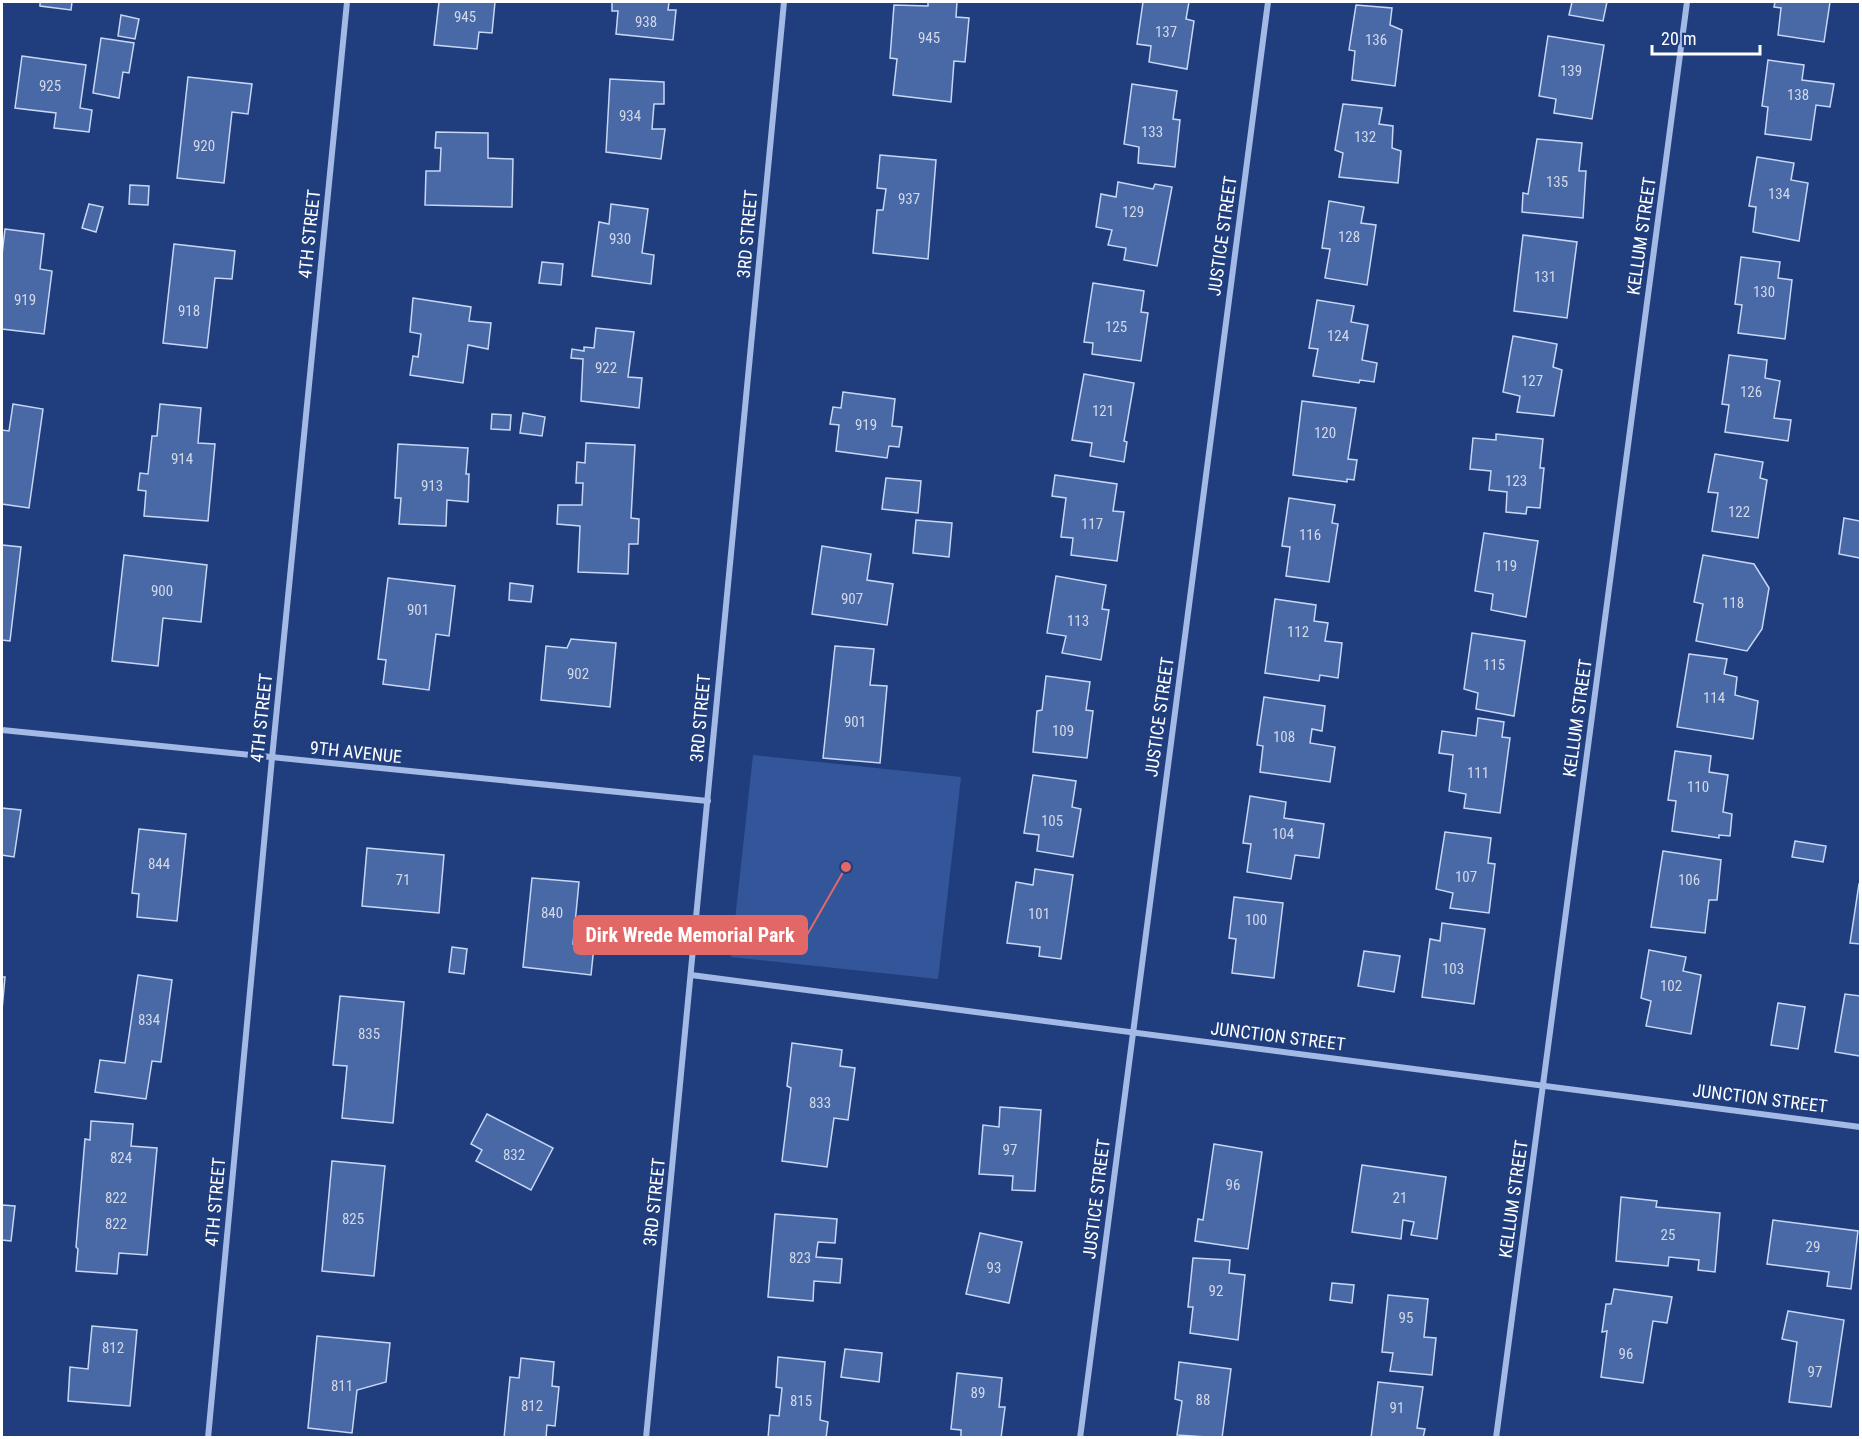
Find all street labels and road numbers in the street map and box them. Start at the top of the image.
street label: JUSTICE STREET [1203,175,1241,297]
street label: KELLUM STREET [1622,176,1660,296]
street label: 4TH STREET [294,189,324,279]
street label: 3RD STREET [733,189,761,279]
street label: JUSTICE STREET [1140,656,1178,778]
street label: KELLUM STREET [1558,658,1596,778]
street label: 4TH STREET [246,673,276,763]
street label: 3RD STREET [686,673,714,763]
street label: 9TH AVENUE [309,737,403,767]
street label: JUNCTION STREET [1209,1017,1347,1055]
street label: JUNCTION STREET [1691,1079,1829,1117]
street label: JUSTICE STREET [1078,1138,1114,1260]
street label: KELLUM STREET [1494,1139,1532,1259]
street label: 4TH STREET [201,1157,229,1247]
street label: 3RD STREET [639,1157,669,1247]

